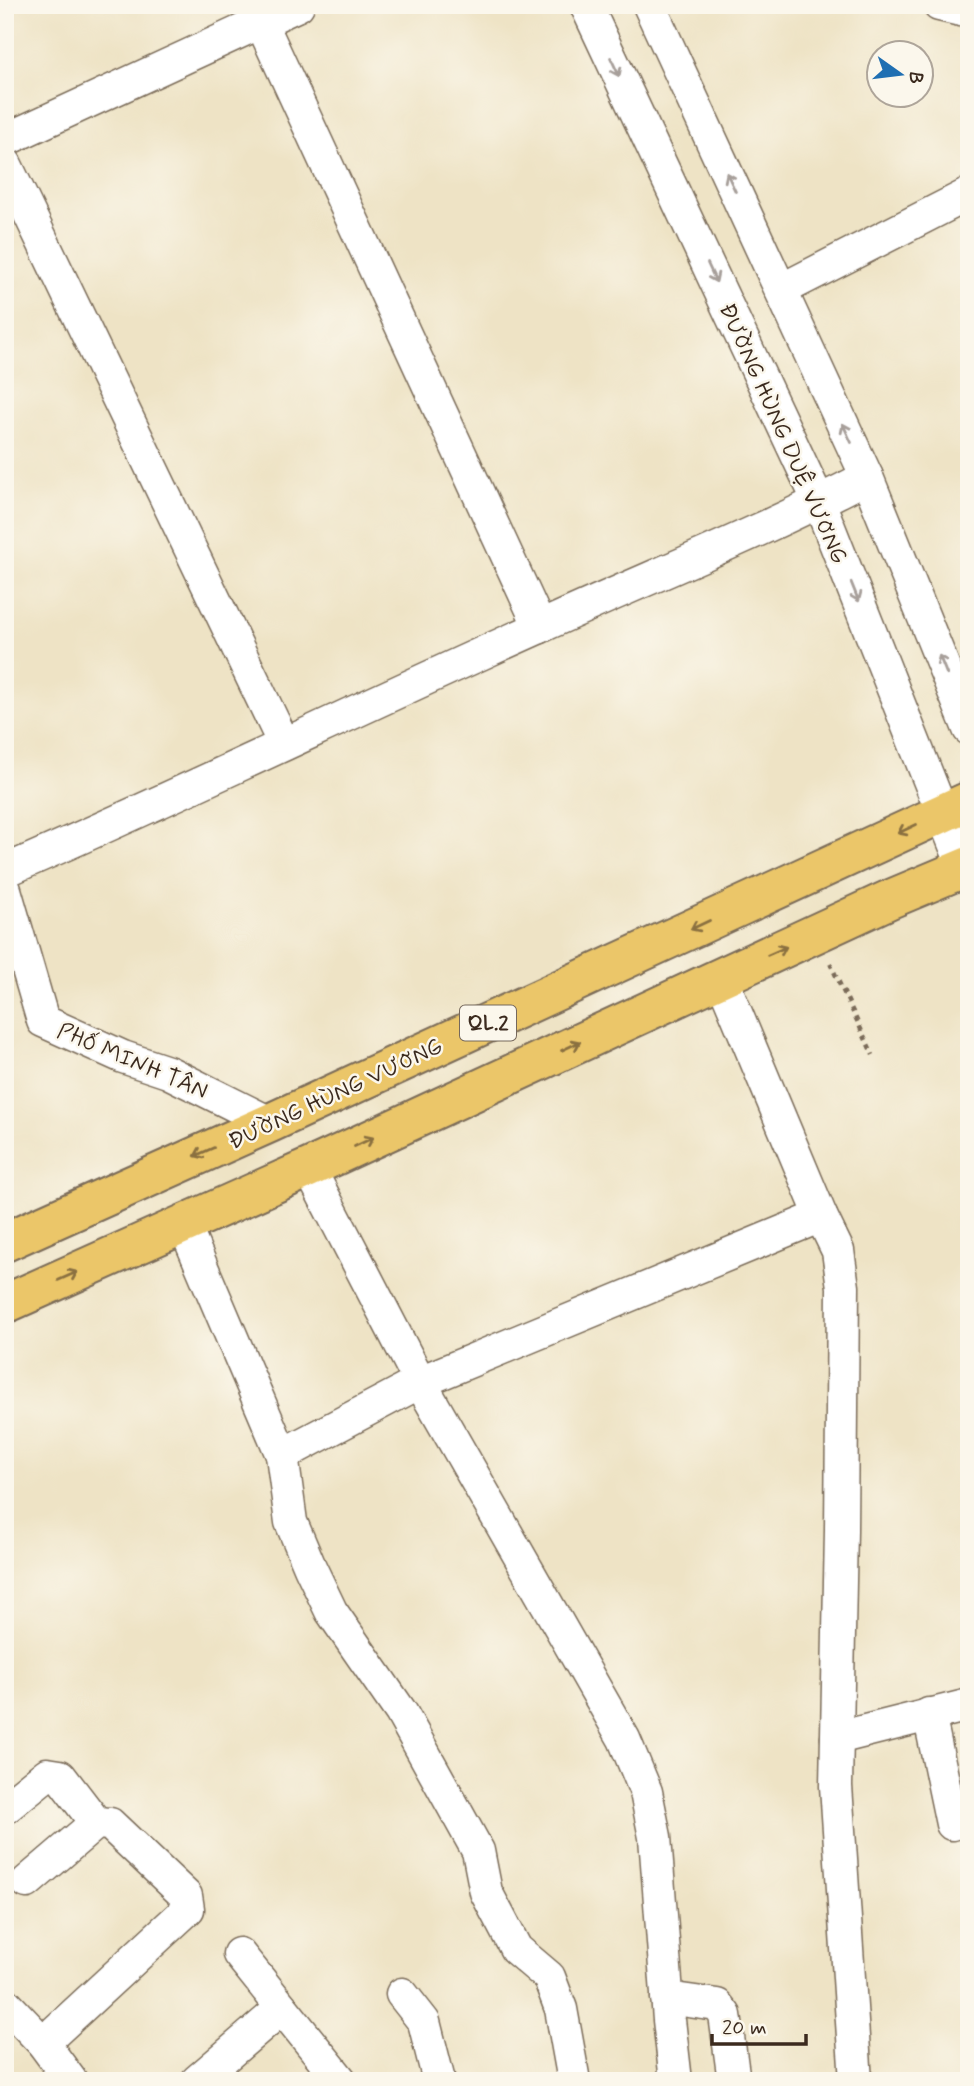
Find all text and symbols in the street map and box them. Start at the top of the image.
north arrow [866,38,936,108]
one-way arrow [609,56,622,77]
text: B [901,69,929,87]
one-way arrow [723,172,737,193]
one-way arrow [705,262,719,283]
street label: ĐƯỜNG HÙNG DUỆ VƯƠNG [711,299,853,569]
one-way arrow [840,423,853,444]
one-way arrow [849,581,862,603]
one-way arrow [936,655,949,677]
one-way arrow [897,823,918,837]
one-way arrow [690,919,711,932]
one-way arrow [766,944,787,957]
road number: QL.2 [460,1006,516,1040]
street label: PHỐ MINH TÂN [52,1017,212,1107]
street label: ĐƯỜNG HÙNG VƯƠNG [224,1032,448,1158]
one-way arrow [560,1039,581,1052]
one-way arrow [353,1135,374,1148]
one-way arrow [194,1146,215,1159]
one-way arrow [56,1269,78,1282]
scale bar [712,2002,806,2046]
text: 20 m [722,2014,767,2042]

